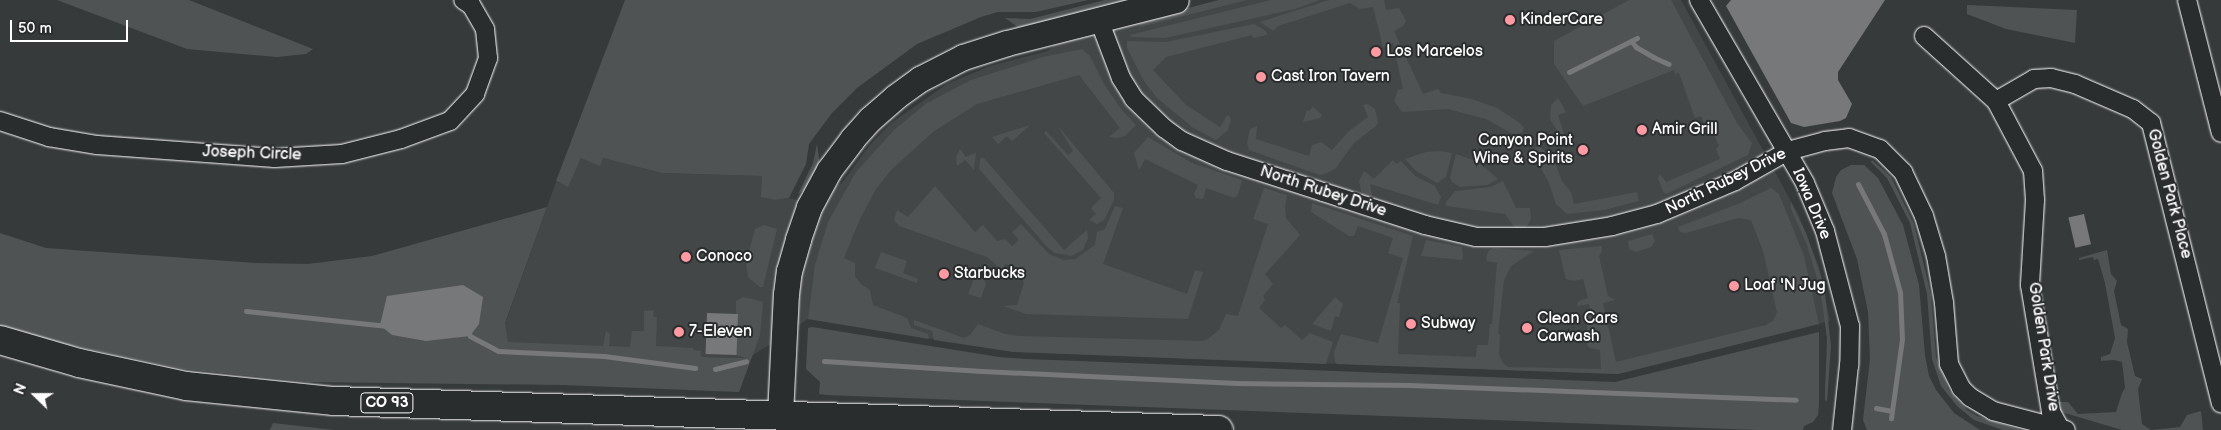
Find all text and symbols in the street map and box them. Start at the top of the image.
scale bar [12,10,130,42]
place label: KinderCare [1520,10,1603,30]
marker: KinderCare [1504,14,1516,26]
text: 50 m [18,19,52,38]
place label: Los Marcelos [1386,42,1483,62]
marker: Los Marcelos [1370,46,1382,58]
place label: Cast Iron Tavern [1271,67,1390,87]
marker: Cast Iron Tavern [1255,71,1267,83]
place label: Amir Grill [1652,120,1718,140]
marker: Amir Grill [1636,124,1648,136]
street label: Golden Park Place [2142,127,2196,261]
place label: Canyon Point Wine & Spirits [1473,131,1573,169]
street label: Joseph Circle [202,143,302,165]
marker: Canyon Point Wine & Spirits [1577,144,1589,156]
street label: North Rubey Drive [1662,144,1790,220]
street label: North Rubey Drive [1257,162,1389,222]
street label: Iowa Drive [1787,165,1835,243]
place label: Conoco [696,247,752,267]
marker: Conoco [680,251,692,263]
place label: Starbucks [954,264,1025,284]
marker: Starbucks [938,268,950,280]
place label: Loaf 'N Jug [1744,276,1827,296]
marker: Loaf 'N Jug [1728,280,1740,292]
street label: Golden Park Drive [2023,281,2063,413]
place label: Clean Cars Carwash [1537,309,1618,347]
place label: Subway [1421,314,1475,334]
marker: Subway [1405,318,1417,330]
place label: 7-Eleven [689,322,752,342]
marker: Clean Cars Carwash [1521,322,1533,334]
marker: 7-Eleven [673,326,685,338]
north arrow [10,370,60,420]
text: N [11,381,30,397]
road number: CO 93 [360,390,414,416]

